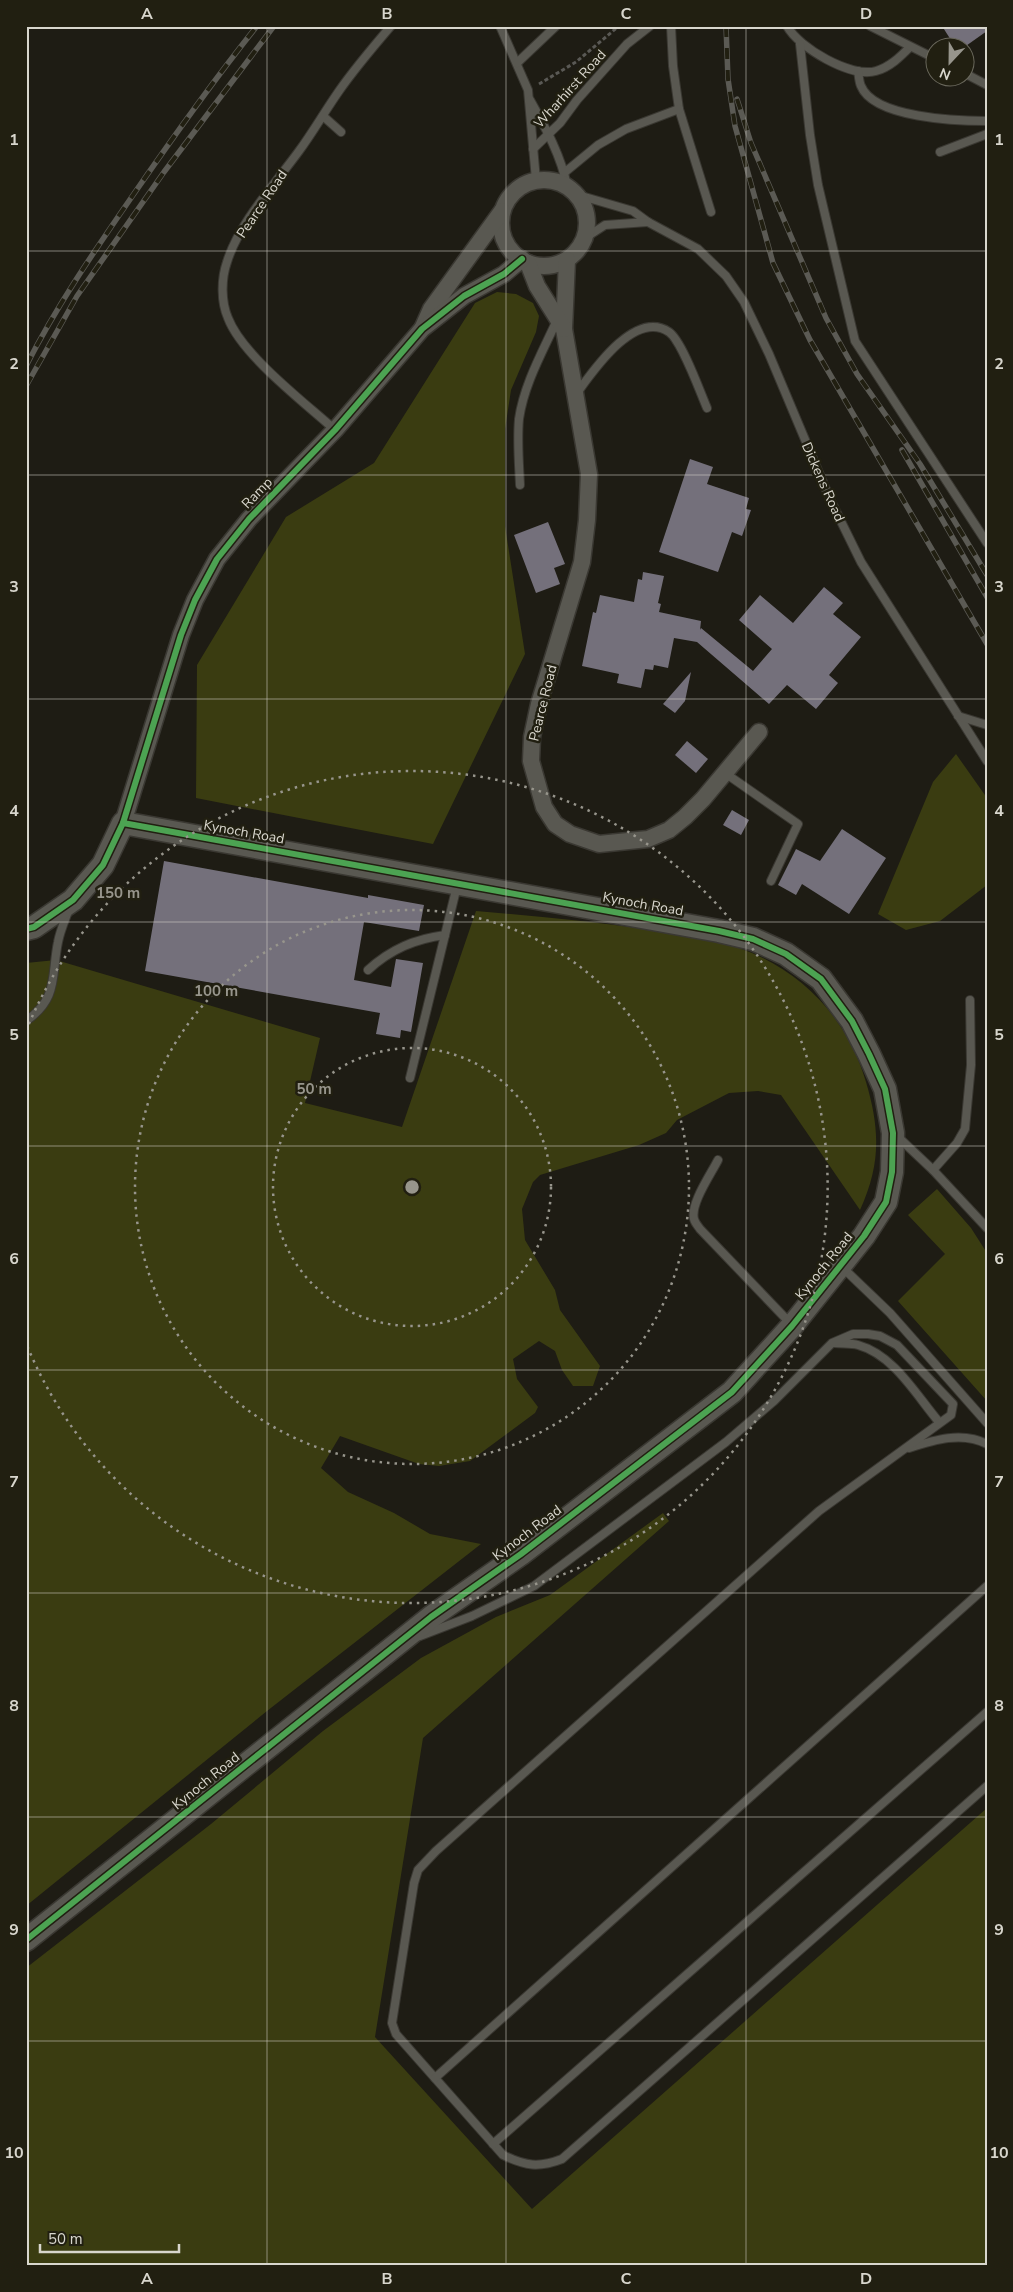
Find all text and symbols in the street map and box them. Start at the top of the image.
text: A [141,3,153,25]
text: B [381,3,393,25]
text: C [621,3,632,25]
text: D [860,3,872,25]
north arrow [926,38,976,88]
street label: Wharhirst Road [530,46,610,132]
text: N [937,63,954,84]
text: 1 [9,129,19,151]
text: 1 [994,129,1004,151]
street label: Pearce Road [232,166,292,242]
text: 2 [9,353,19,375]
text: 2 [994,353,1004,375]
street label: Dickens Road [797,439,849,525]
street label: Ramp [237,473,277,513]
text: 3 [9,576,19,598]
text: 3 [994,576,1004,598]
street label: Pearce Road [524,663,562,743]
text: 4 [9,800,19,822]
text: 4 [994,800,1004,822]
street label: Kynoch Road [202,816,286,848]
text: 150 m [96,883,140,903]
street label: Kynoch Road [601,888,685,920]
text: 100 m [194,981,238,1001]
text: 5 [9,1024,19,1046]
text: 5 [994,1024,1004,1046]
text: 50 m [296,1079,332,1099]
centre of rings [403,1178,421,1196]
street label: Kynoch Road [791,1228,857,1304]
text: 6 [9,1248,19,1270]
text: 6 [994,1248,1004,1270]
text: 7 [9,1471,19,1493]
text: 7 [994,1471,1004,1493]
street label: Kynoch Road [489,1501,565,1565]
text: 8 [9,1695,19,1717]
text: 8 [994,1695,1004,1717]
street label: Kynoch Road [168,1748,244,1814]
text: 9 [9,1919,19,1941]
text: 9 [994,1919,1004,1941]
text: 10 [4,2142,24,2164]
text: 10 [989,2142,1009,2164]
scale bar [40,2222,179,2254]
text: 50 m [48,2229,83,2249]
text: A [141,2268,153,2290]
text: B [381,2268,393,2290]
text: C [621,2268,632,2290]
text: D [860,2268,872,2290]

